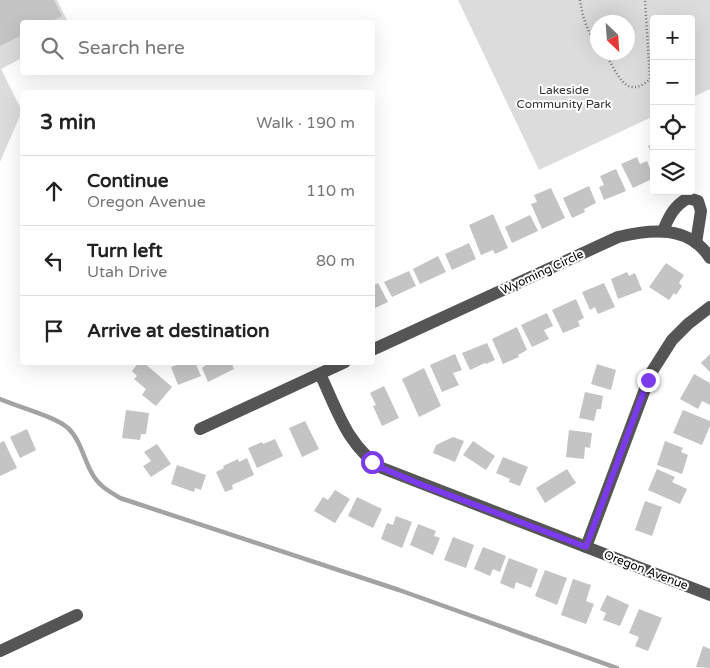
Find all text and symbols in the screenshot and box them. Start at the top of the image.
north arrow [590,15,635,60]
map controls [650,15,695,195]
button: + [650,15,695,60]
search box [20,20,375,75]
icon: search [38,34,66,62]
text: Search here [78,37,185,59]
button: − [650,60,695,105]
park label: Lakeside Community Park [517,83,612,111]
button: locate [650,105,695,150]
text: 3 min [40,110,96,135]
text: Walk · 190 m [256,113,355,133]
button: layers [650,150,695,195]
text: Continue [87,170,169,192]
icon: ahead [40,177,68,205]
text: 110 m [306,181,355,201]
text: Oregon Avenue [87,192,206,212]
text: Turn left [87,240,163,262]
icon: left [40,247,68,275]
street label: Wyoming Circle [498,247,586,297]
text: 80 m [316,251,355,271]
text: Utah Drive [87,262,167,282]
icon: arrive [40,317,68,345]
text: Arrive at destination [87,320,270,342]
route end [637,369,660,392]
route start [361,451,384,474]
street label: Oregon Avenue [602,548,690,593]

